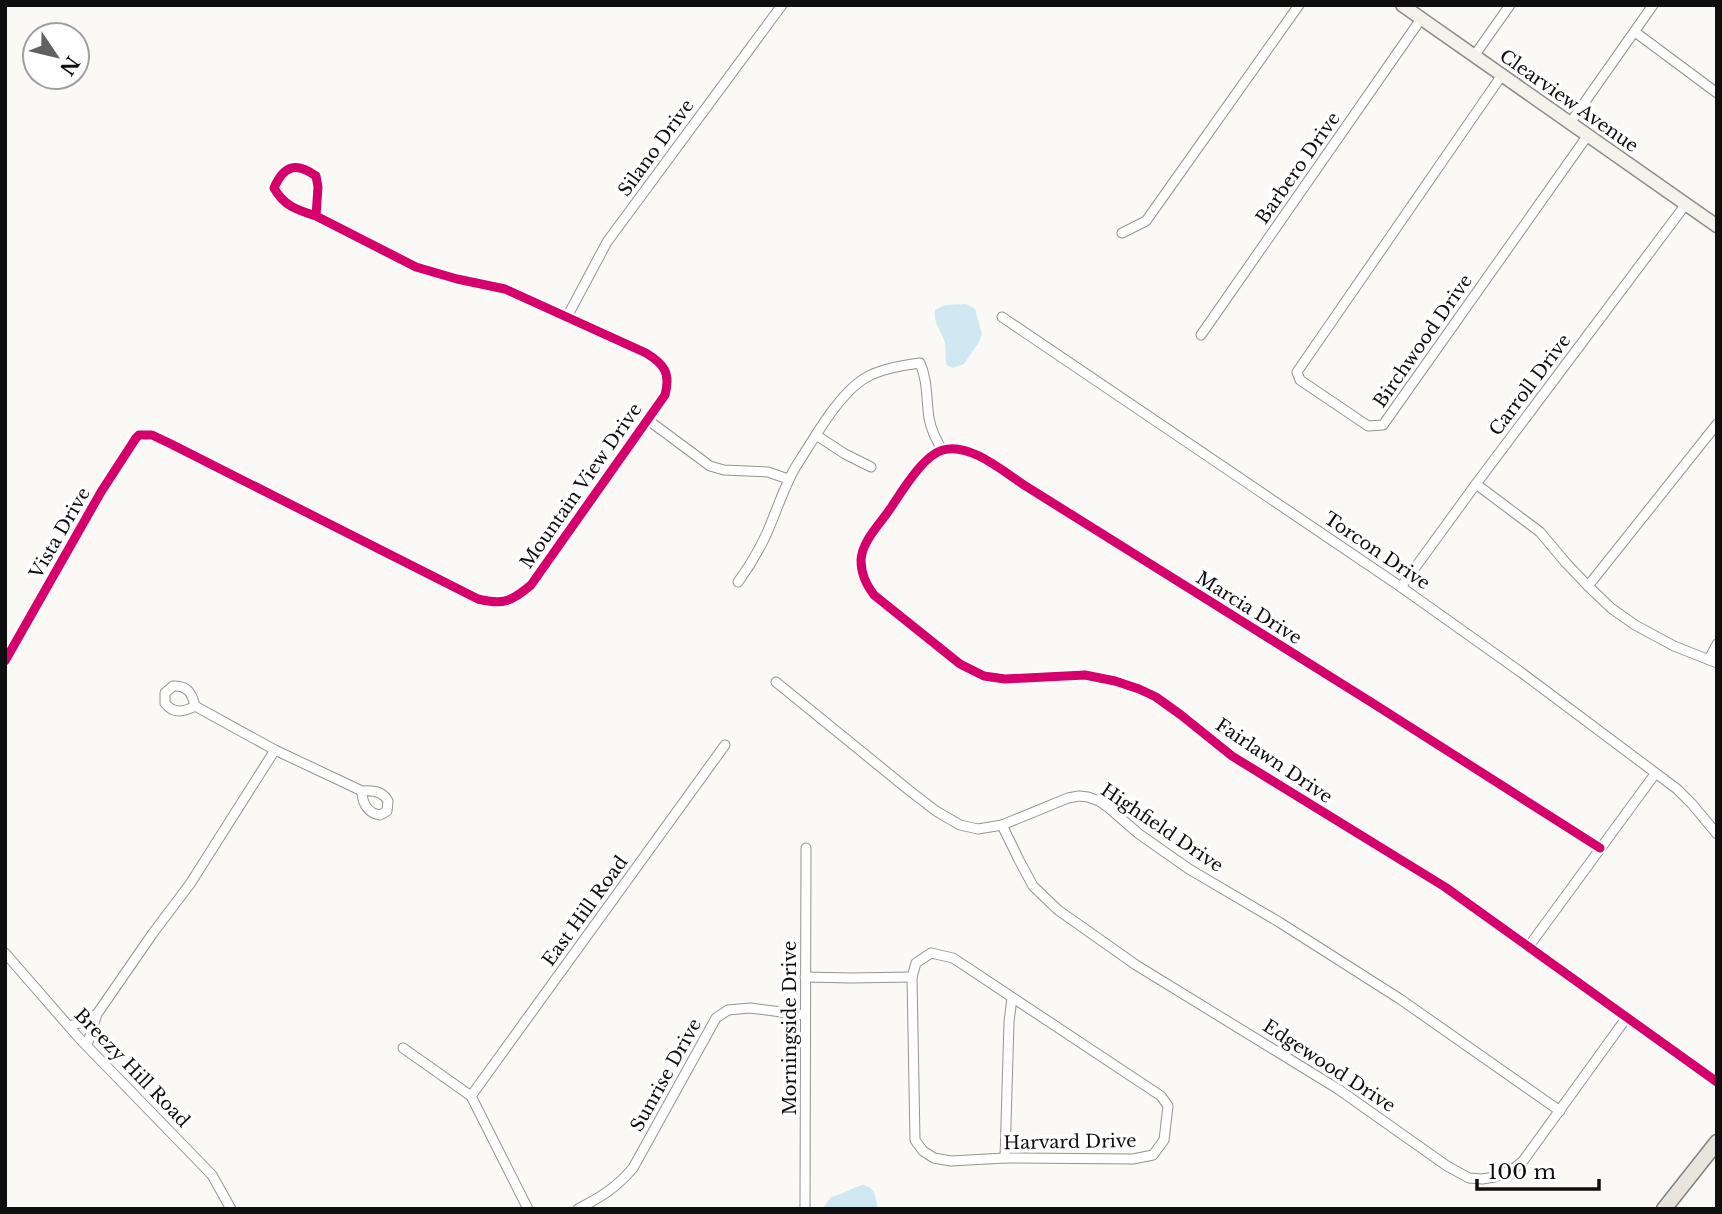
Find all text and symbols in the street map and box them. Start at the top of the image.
north arrow [21,21,91,91]
street label: Clearview Avenue [1495,45,1643,157]
text: N [55,52,84,79]
street label: Silano Drive [613,95,699,201]
street label: Barbero Drive [1251,108,1345,228]
street label: Birchwood Drive [1369,270,1477,412]
street label: Carroll Drive [1485,330,1575,440]
street label: Mountain View Drive [516,399,646,573]
street label: Vista Drive [25,484,95,583]
street label: Torcon Drive [1320,507,1434,595]
street label: Marcia Drive [1192,567,1306,649]
street label: Fairlawn Drive [1212,714,1336,808]
street label: Highfield Drive [1097,779,1227,877]
street label: East Hill Road [538,852,632,970]
street label: Morningside Drive [779,941,801,1115]
street label: Breezy Hill Road [70,1004,194,1132]
street label: Sunrise Drive [626,1015,706,1135]
street label: Edgewood Drive [1259,1015,1399,1117]
street label: Harvard Drive [1003,1130,1137,1154]
scale bar [1477,1148,1600,1192]
text: 100 m [1488,1159,1556,1185]

